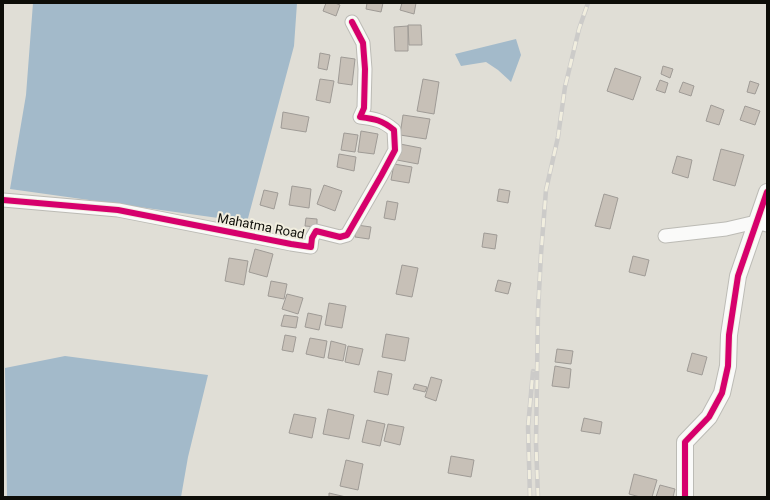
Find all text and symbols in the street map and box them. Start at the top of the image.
street label: Mahatma Road [216,210,306,242]

